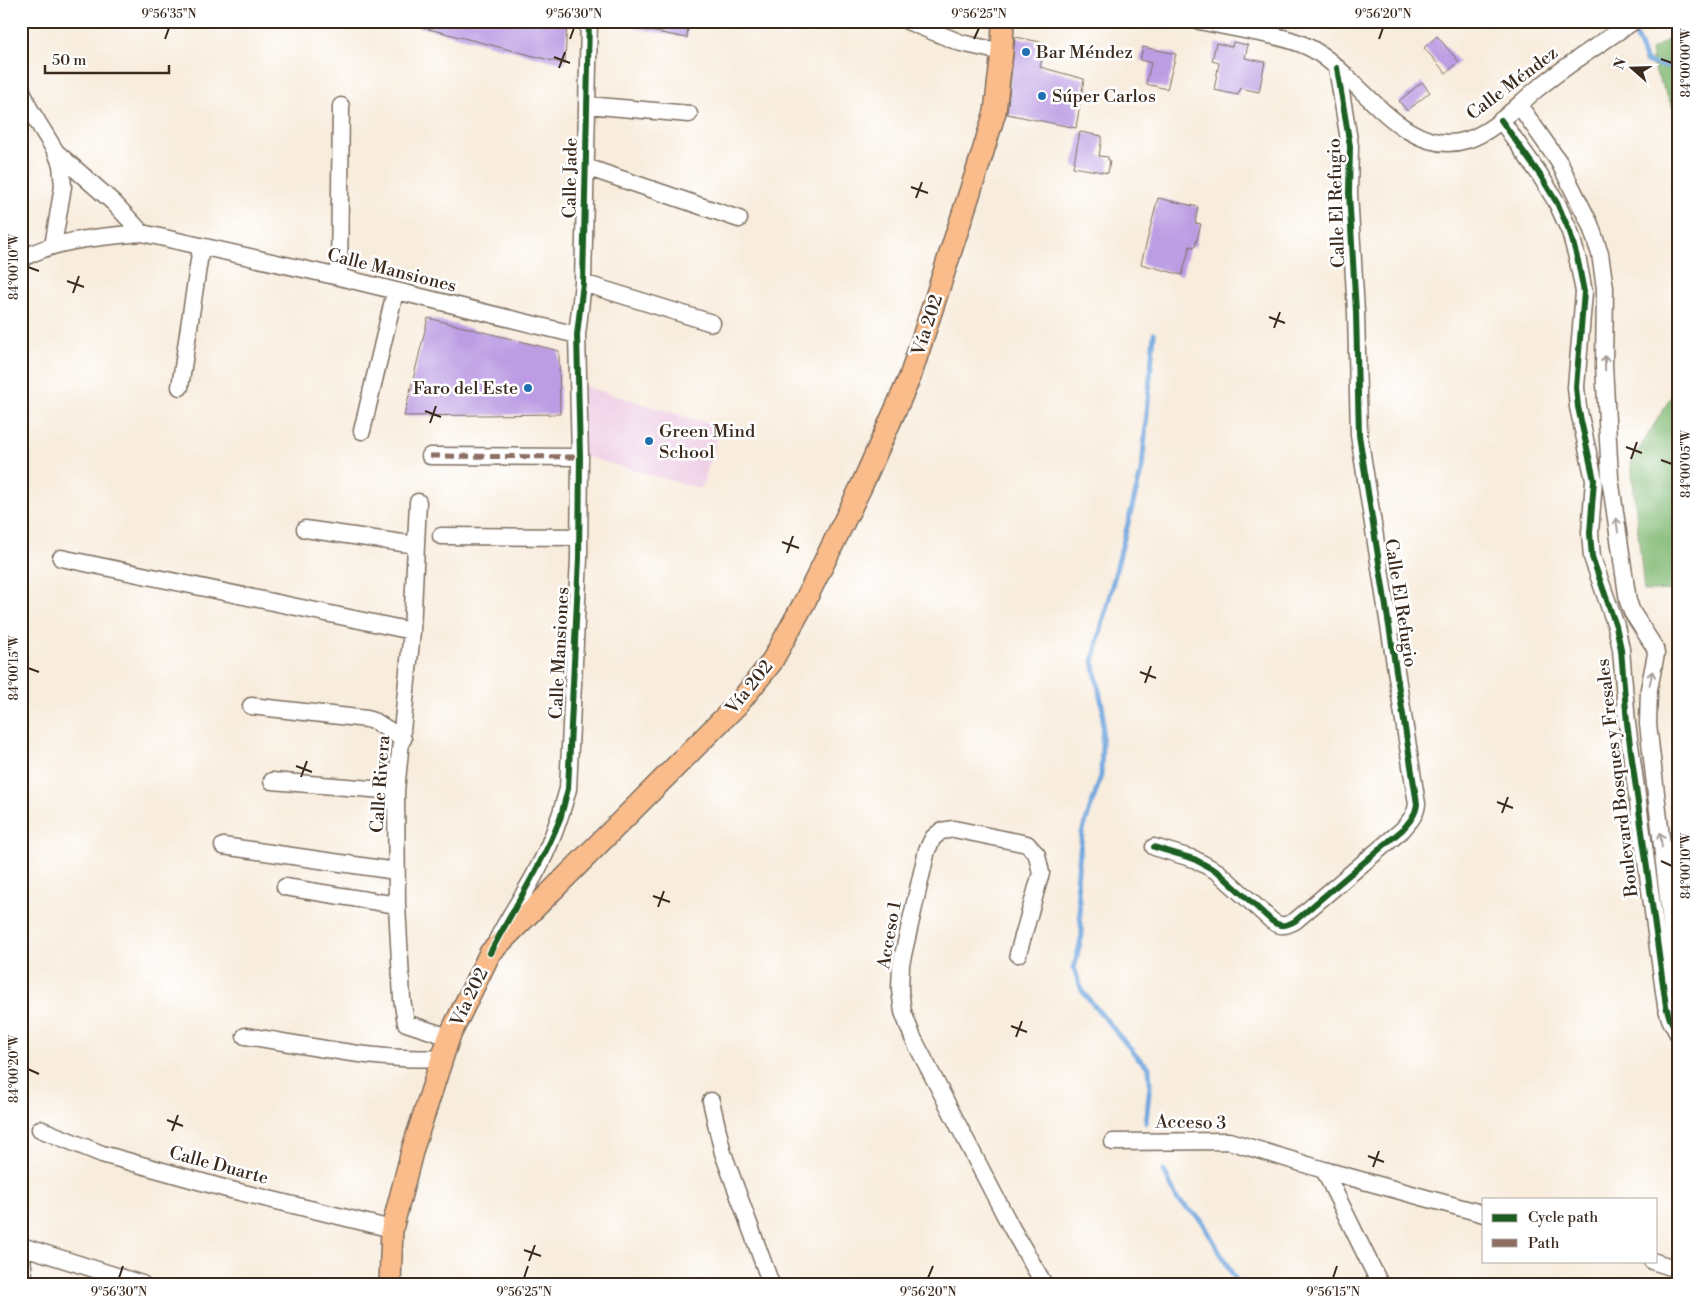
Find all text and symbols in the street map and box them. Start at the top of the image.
text: 9°56'35"N [141,7,197,22]
text: 9°56'30"N [546,7,602,22]
text: 9°56'25"N [951,7,1007,22]
text: 9°56'20"N [1355,7,1411,22]
text: 84°00'00"W [1679,27,1694,98]
place label: Bar Méndez [1035,41,1133,64]
scale bar [45,42,169,74]
street label: Calle Méndez [1462,42,1563,125]
north arrow [1608,42,1658,92]
marker: Bar Méndez [1020,46,1032,58]
text: 50 m [52,51,86,70]
text: N [1610,56,1631,72]
place label: Súper Carlos [1052,85,1156,108]
marker: Súper Carlos [1036,90,1048,102]
street label: Calle Jade [558,137,583,219]
street label: Calle El Refugio [1323,138,1350,268]
text: 84°00'10"W [7,233,22,300]
street label: Calle Mansiones [325,243,459,298]
street label: Vía 202 [907,292,948,360]
one-way arrow [1600,355,1609,371]
place label: Faro del Este [413,377,518,400]
marker: Faro del Este [522,382,534,394]
place label: Green Mind School [659,420,756,464]
text: 84°00'05"W [1679,429,1694,498]
marker: Green Mind School [643,435,655,447]
one-way arrow [1611,517,1621,533]
street label: Calle El Refugio [1379,537,1422,669]
street label: Calle Mansiones [545,586,574,720]
text: 84°00'15"W [7,634,22,701]
street label: Vía 202 [720,656,778,720]
street label: Boulevard Bosques y Fresales [1591,657,1644,899]
one-way arrow [1646,671,1656,687]
street label: Calle Rivera [366,734,395,834]
one-way arrow [1656,832,1666,848]
text: 84°00'10"W [1679,832,1694,899]
street label: Acceso 1 [872,899,907,972]
street label: Vía 202 [445,964,494,1031]
text: 84°00'20"W [7,1034,22,1103]
street label: Acceso 3 [1154,1110,1227,1135]
street label: Calle Duarte [167,1141,271,1190]
legend [1482,1198,1658,1262]
text: Cycle path [1528,1208,1598,1227]
text: Path [1528,1234,1560,1253]
text: 9°56'30"N [91,1285,147,1300]
text: 9°56'25"N [496,1285,552,1300]
text: 9°56'20"N [900,1285,956,1300]
text: 9°56'15"N [1306,1285,1360,1300]

